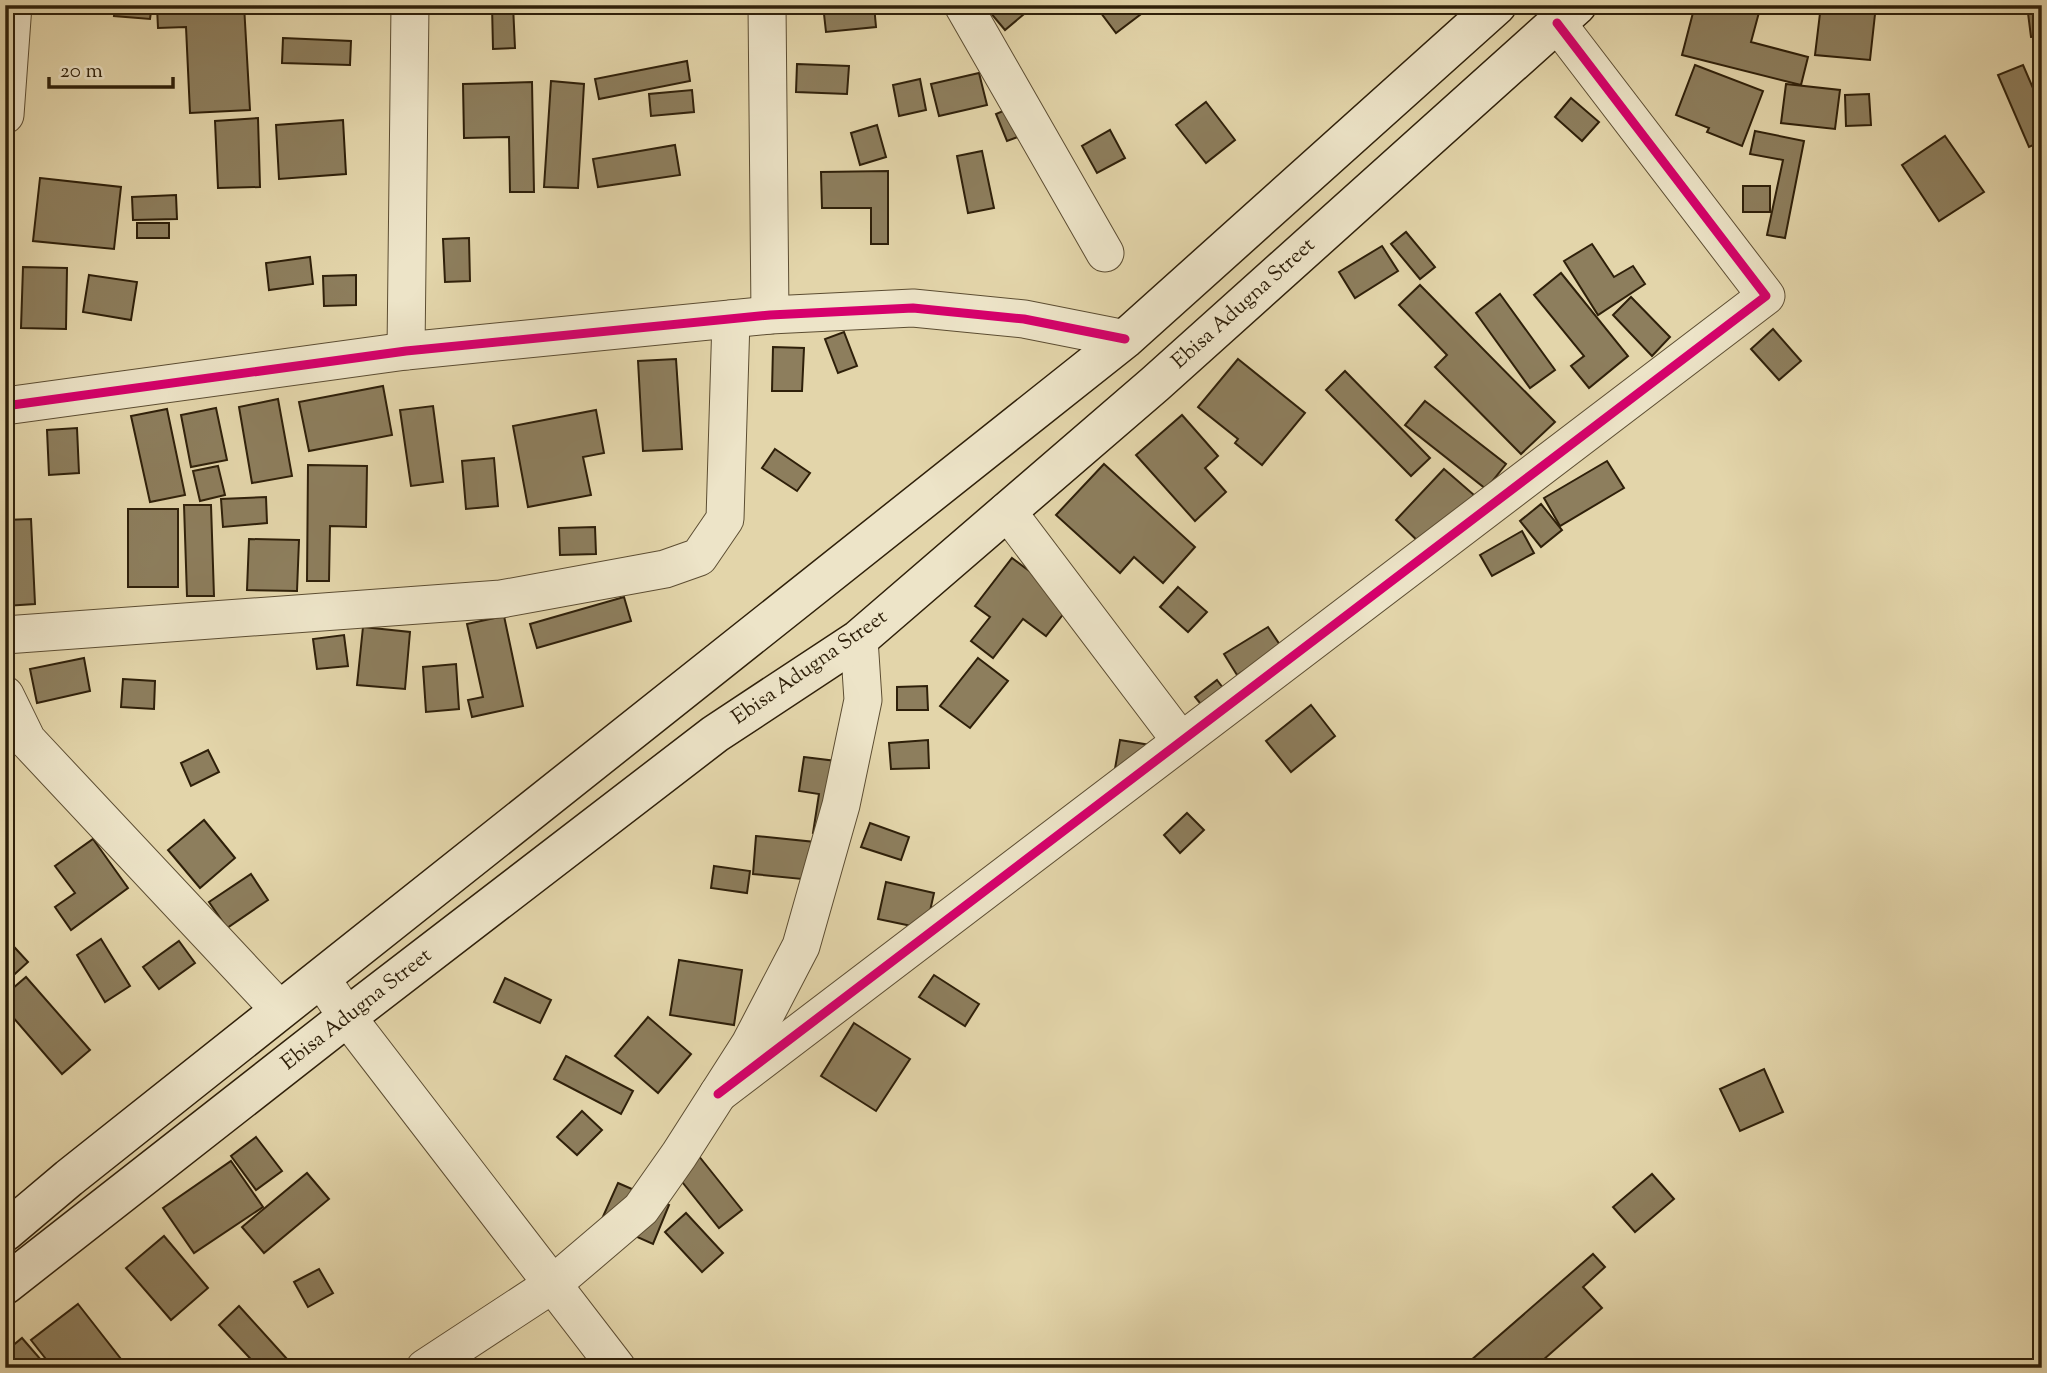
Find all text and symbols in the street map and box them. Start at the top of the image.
scale bar [49,46,173,90]
text: 20 m [60,57,103,87]
street label: Ebisa Adugna Street [1166,231,1322,377]
street label: Ebisa Adugna Street [726,603,894,733]
street label: Ebisa Adugna Street [275,942,439,1078]

